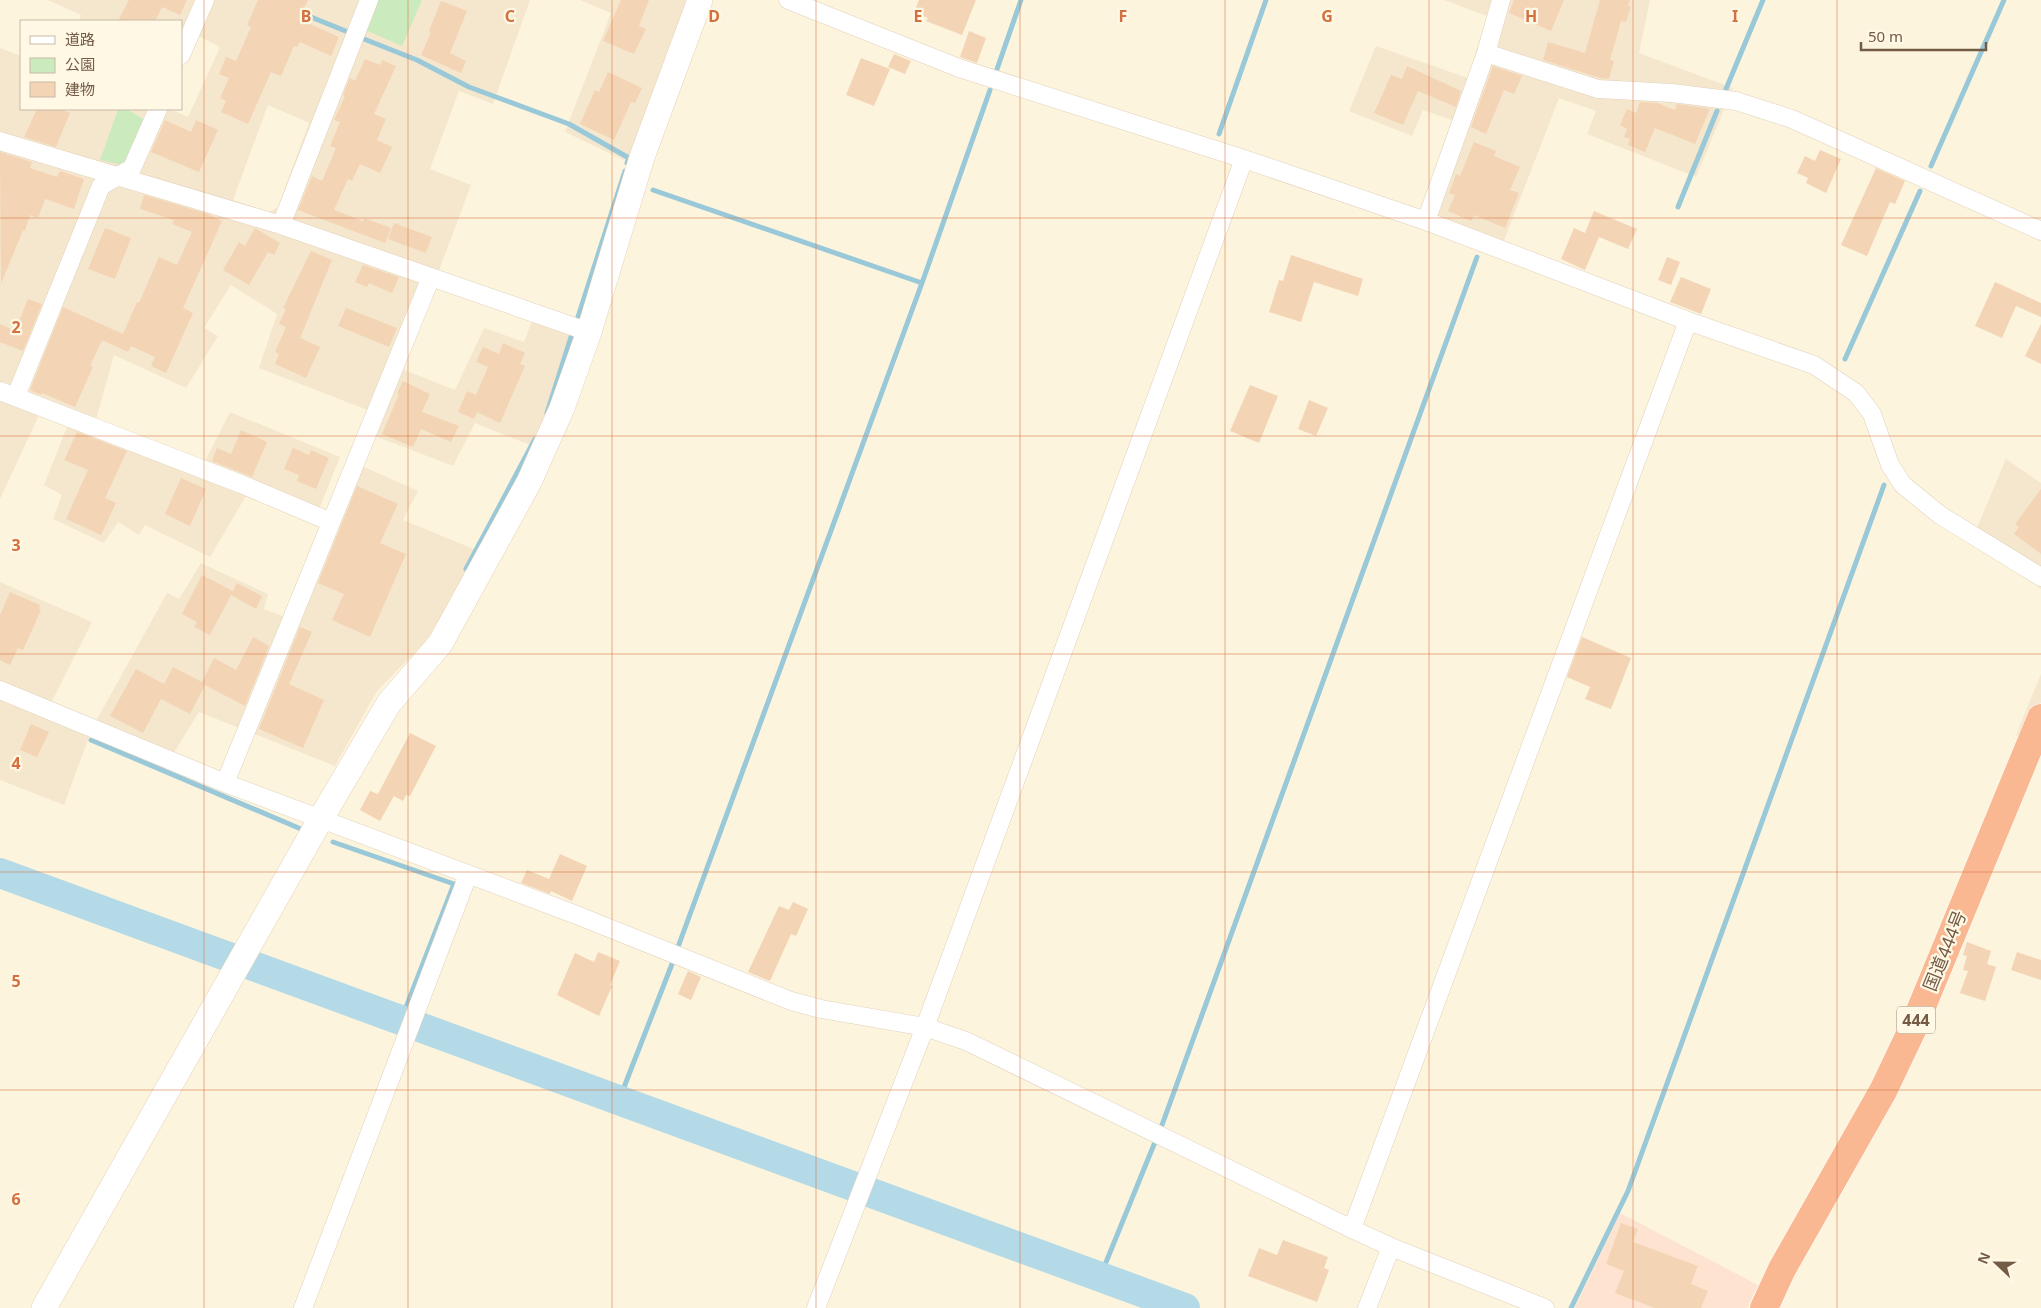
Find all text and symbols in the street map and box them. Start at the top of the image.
text: B [301,5,311,27]
text: C [505,5,515,27]
text: D [708,5,720,27]
text: E [914,5,923,27]
text: F [1119,5,1127,27]
text: G [1321,5,1333,27]
text: H [1525,5,1537,27]
text: I [1732,5,1738,27]
legend [20,20,182,110]
scale bar [1861,20,1986,52]
text: 50 m [1868,26,1903,46]
text: 道路 [65,29,95,49]
text: 公園 [65,54,95,74]
text: 建物 [65,79,95,99]
text: 2 [11,316,21,338]
text: 3 [11,534,21,556]
text: 4 [11,752,21,774]
street label: 国道444号 [1917,907,1971,994]
text: 5 [11,970,21,992]
road number: 444 [1897,1006,1935,1034]
text: 6 [11,1188,21,1210]
north arrow [1971,1238,2021,1288]
text: N [1973,1249,1994,1267]

